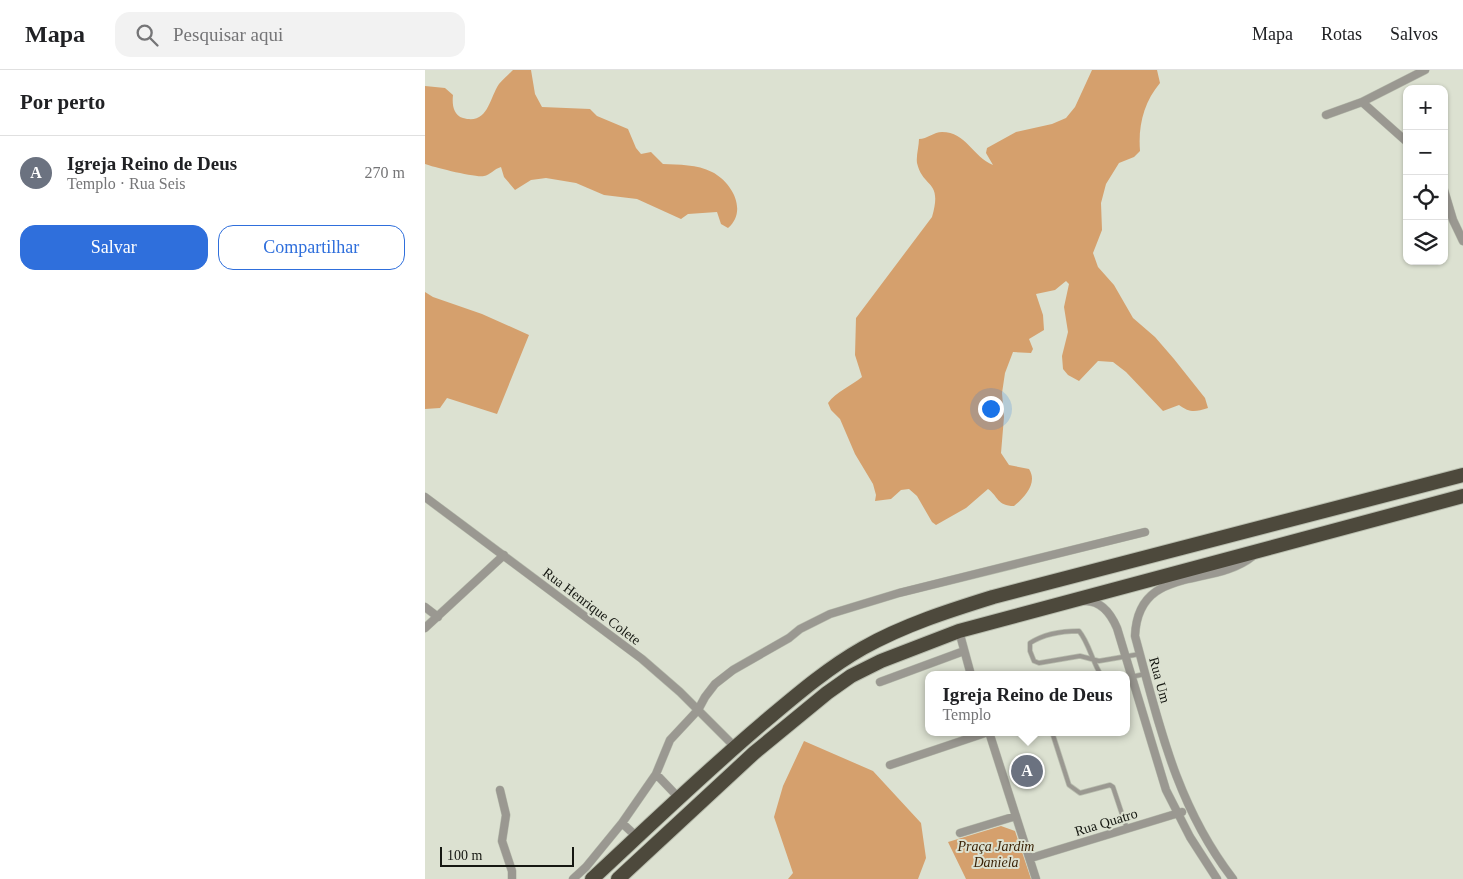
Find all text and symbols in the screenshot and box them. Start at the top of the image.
search box [115,12,465,57]
text: Mapa [25,21,85,47]
icon: search [133,21,161,49]
text: Pesquisar aqui [173,24,283,45]
text: Mapa [1252,24,1293,44]
text: Rotas [1321,24,1362,44]
text: Salvos [1390,24,1438,44]
map controls [1403,85,1448,265]
button: + [1403,85,1448,130]
text: Por perto [20,90,105,114]
button: − [1403,130,1448,175]
text: Igreja Reino de Deus [67,153,237,174]
text: A [30,164,42,181]
text: 270 m [365,164,405,181]
text: Templo · Rua Seis [67,175,185,192]
button: locate [1403,175,1448,220]
button: layers [1403,220,1448,265]
button: Salvar [20,225,208,270]
button: Compartilhar [218,225,405,270]
your location [978,396,1004,422]
street label: Rua Henrique Colete [540,565,643,648]
street label: Rua Um [1146,655,1173,705]
popup [925,671,1130,736]
text: Igreja Reino de Deus [942,684,1113,705]
text: Templo [942,706,991,723]
pin: A [1011,752,1043,790]
street label: Rua Quatro [1073,806,1139,839]
park label: Praça Jardim Daniela [957,839,1034,870]
scale bar [440,844,574,867]
text: 100 m [447,848,482,863]

